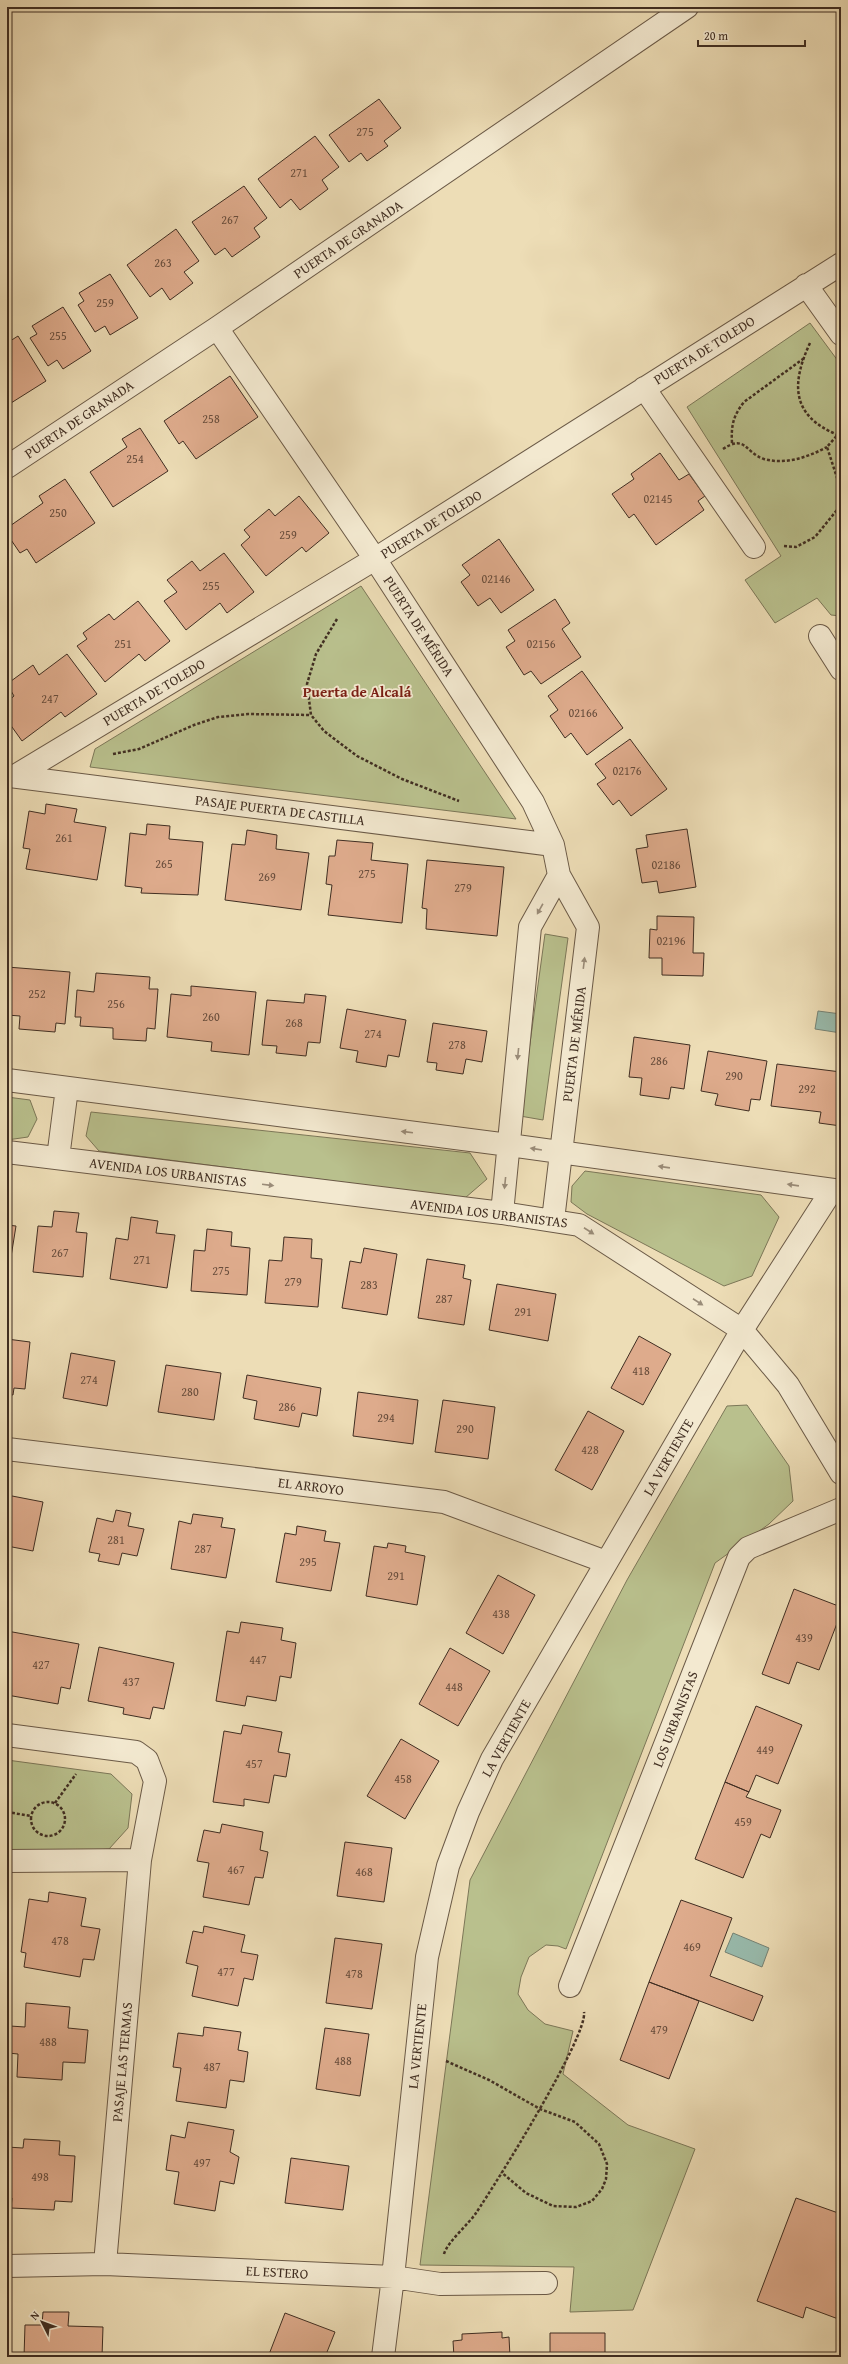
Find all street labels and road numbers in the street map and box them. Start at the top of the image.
street label: PUERTA DE GRANADA [289,195,407,283]
street label: PUERTA DE TOLEDO [649,311,759,389]
street label: PUERTA DE GRANADA [20,375,138,463]
street label: PUERTA DE TOLEDO [376,485,486,563]
street label: PUERTA DE MÉRIDA [379,572,459,681]
street label: PUERTA DE TOLEDO [99,654,209,730]
street label: PASAJE PUERTA DE CASTILLA [194,790,366,830]
street label: PUERTA DE MÉRIDA [557,985,591,1103]
street label: AVENIDA LOS URBANISTAS [88,1152,248,1192]
street label: AVENIDA LOS URBANISTAS [409,1193,569,1233]
street label: LA VERTIENTE [638,1415,698,1499]
street label: EL ARROYO [277,1472,345,1500]
street label: LOS URBANISTAS [647,1668,703,1770]
street label: LA VERTIENTE [476,1696,536,1780]
street label: PASAJE LAS TERMAS [107,2001,137,2123]
street label: LA VERTIENTE [403,2002,431,2090]
street label: EL ESTERO [245,2260,309,2284]

